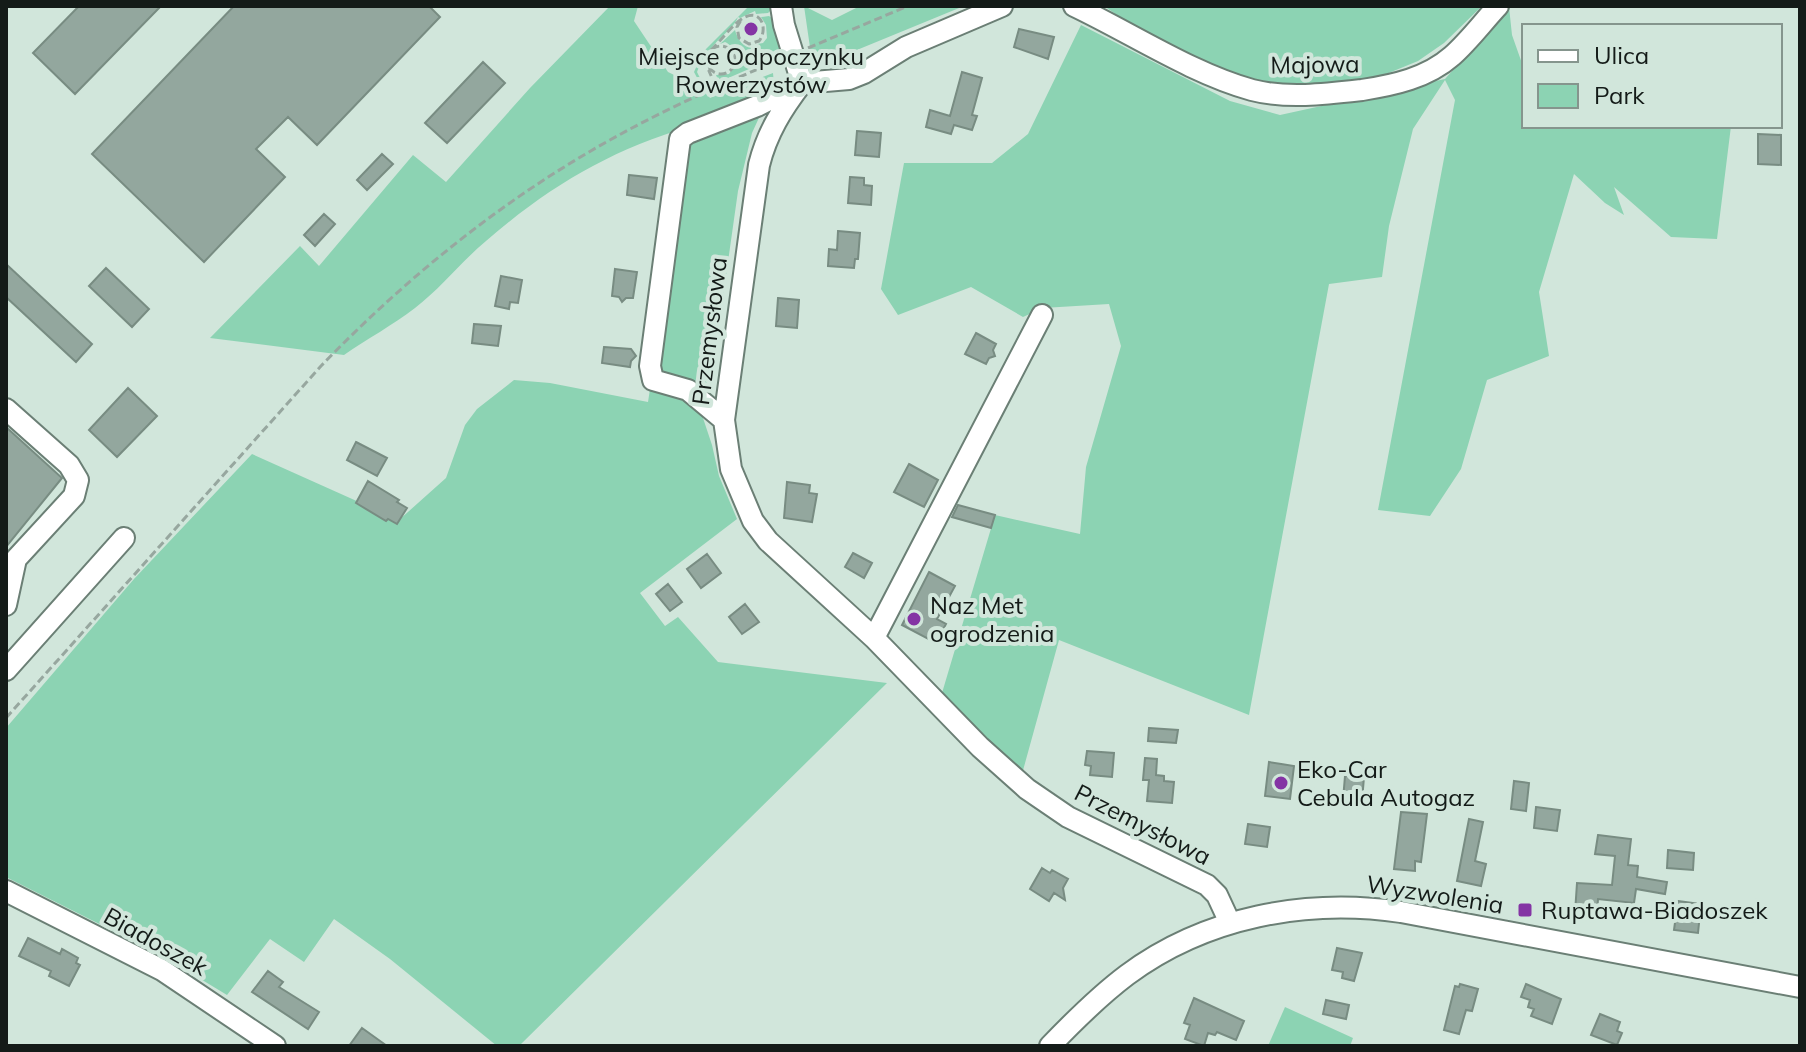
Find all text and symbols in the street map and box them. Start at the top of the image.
marker: Miejsce Odpoczynku Rowerzystów [742,20,760,38]
legend [1522,24,1782,128]
text: Ulica [1594,40,1649,70]
place label: Miejsce Odpoczynku Rowerzystów [638,41,864,99]
street label: Majowa [1270,48,1360,80]
text: Park [1594,80,1645,110]
street label: Przemysłowa [685,255,733,407]
place label: Naz Met ogrodzenia [930,590,1054,648]
marker: Naz Met ogrodzenia [905,610,923,628]
place label: Eko-Car Cebula Autogaz [1297,754,1475,812]
marker: Eko-Car Cebula Autogaz [1272,774,1290,792]
street label: Przemysłowa [1070,777,1216,871]
street label: Wyzwolenia [1364,868,1506,920]
place label: Ruptawa-Biadoszek [1541,895,1768,925]
street label: Biadoszek [99,900,214,982]
marker: Ruptawa-Biadoszek [1516,901,1534,919]

